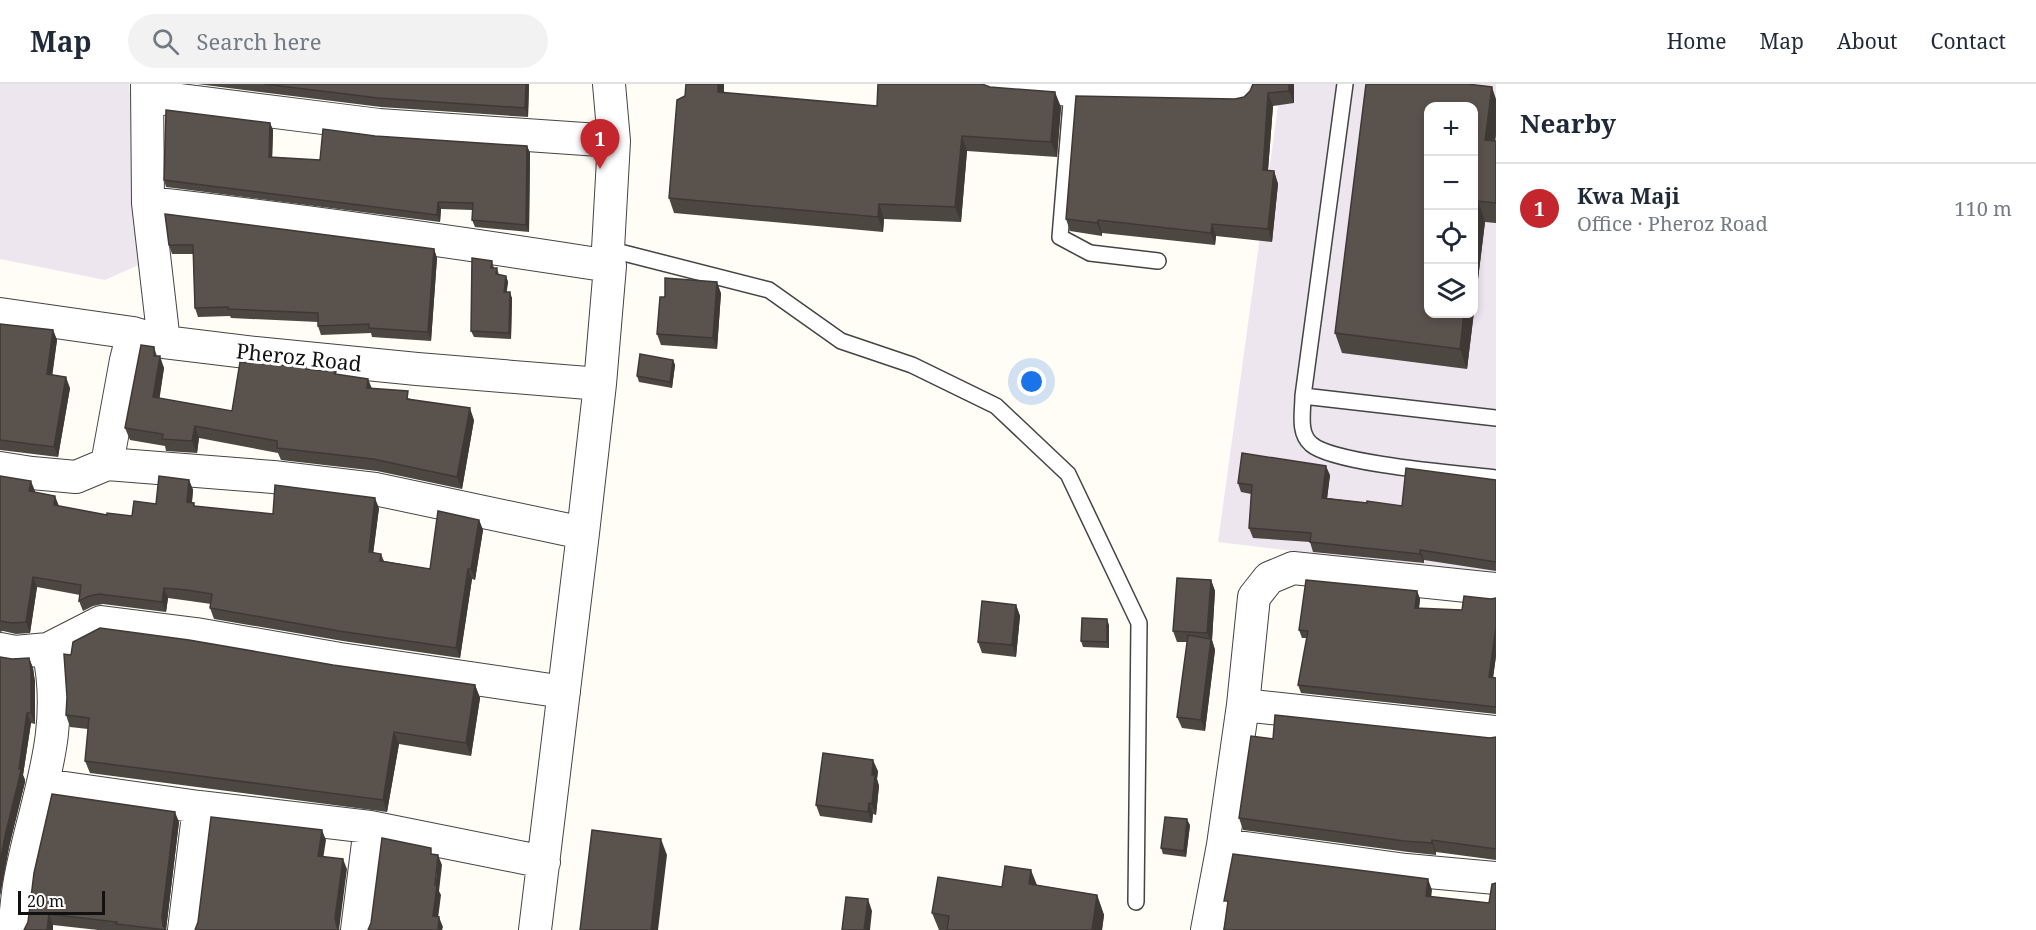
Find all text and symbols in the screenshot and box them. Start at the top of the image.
search box [128,14,548,68]
text: Map [30,22,92,60]
icon: search [149,25,182,58]
text: Search here [197,26,321,56]
text: Home [1667,27,1727,55]
text: Map [1760,27,1804,55]
text: About [1837,27,1898,55]
text: Contact [1931,27,2006,55]
map controls [1424,102,1478,318]
button: + [1424,102,1478,156]
text: Nearby [1520,105,1616,141]
pin: 1 [580,120,620,169]
button: − [1424,156,1478,210]
text: Kwa Maji [1577,180,1680,210]
text: 1 [1534,195,1545,222]
text: 110 m [1954,195,2012,222]
button: locate [1424,210,1478,264]
text: Office · Pheroz Road [1577,210,1768,237]
button: layers [1424,264,1478,318]
street label: Pheroz Road [235,336,363,378]
your location [1017,367,1046,396]
scale bar [18,888,105,916]
text: 20 m [27,890,64,912]

